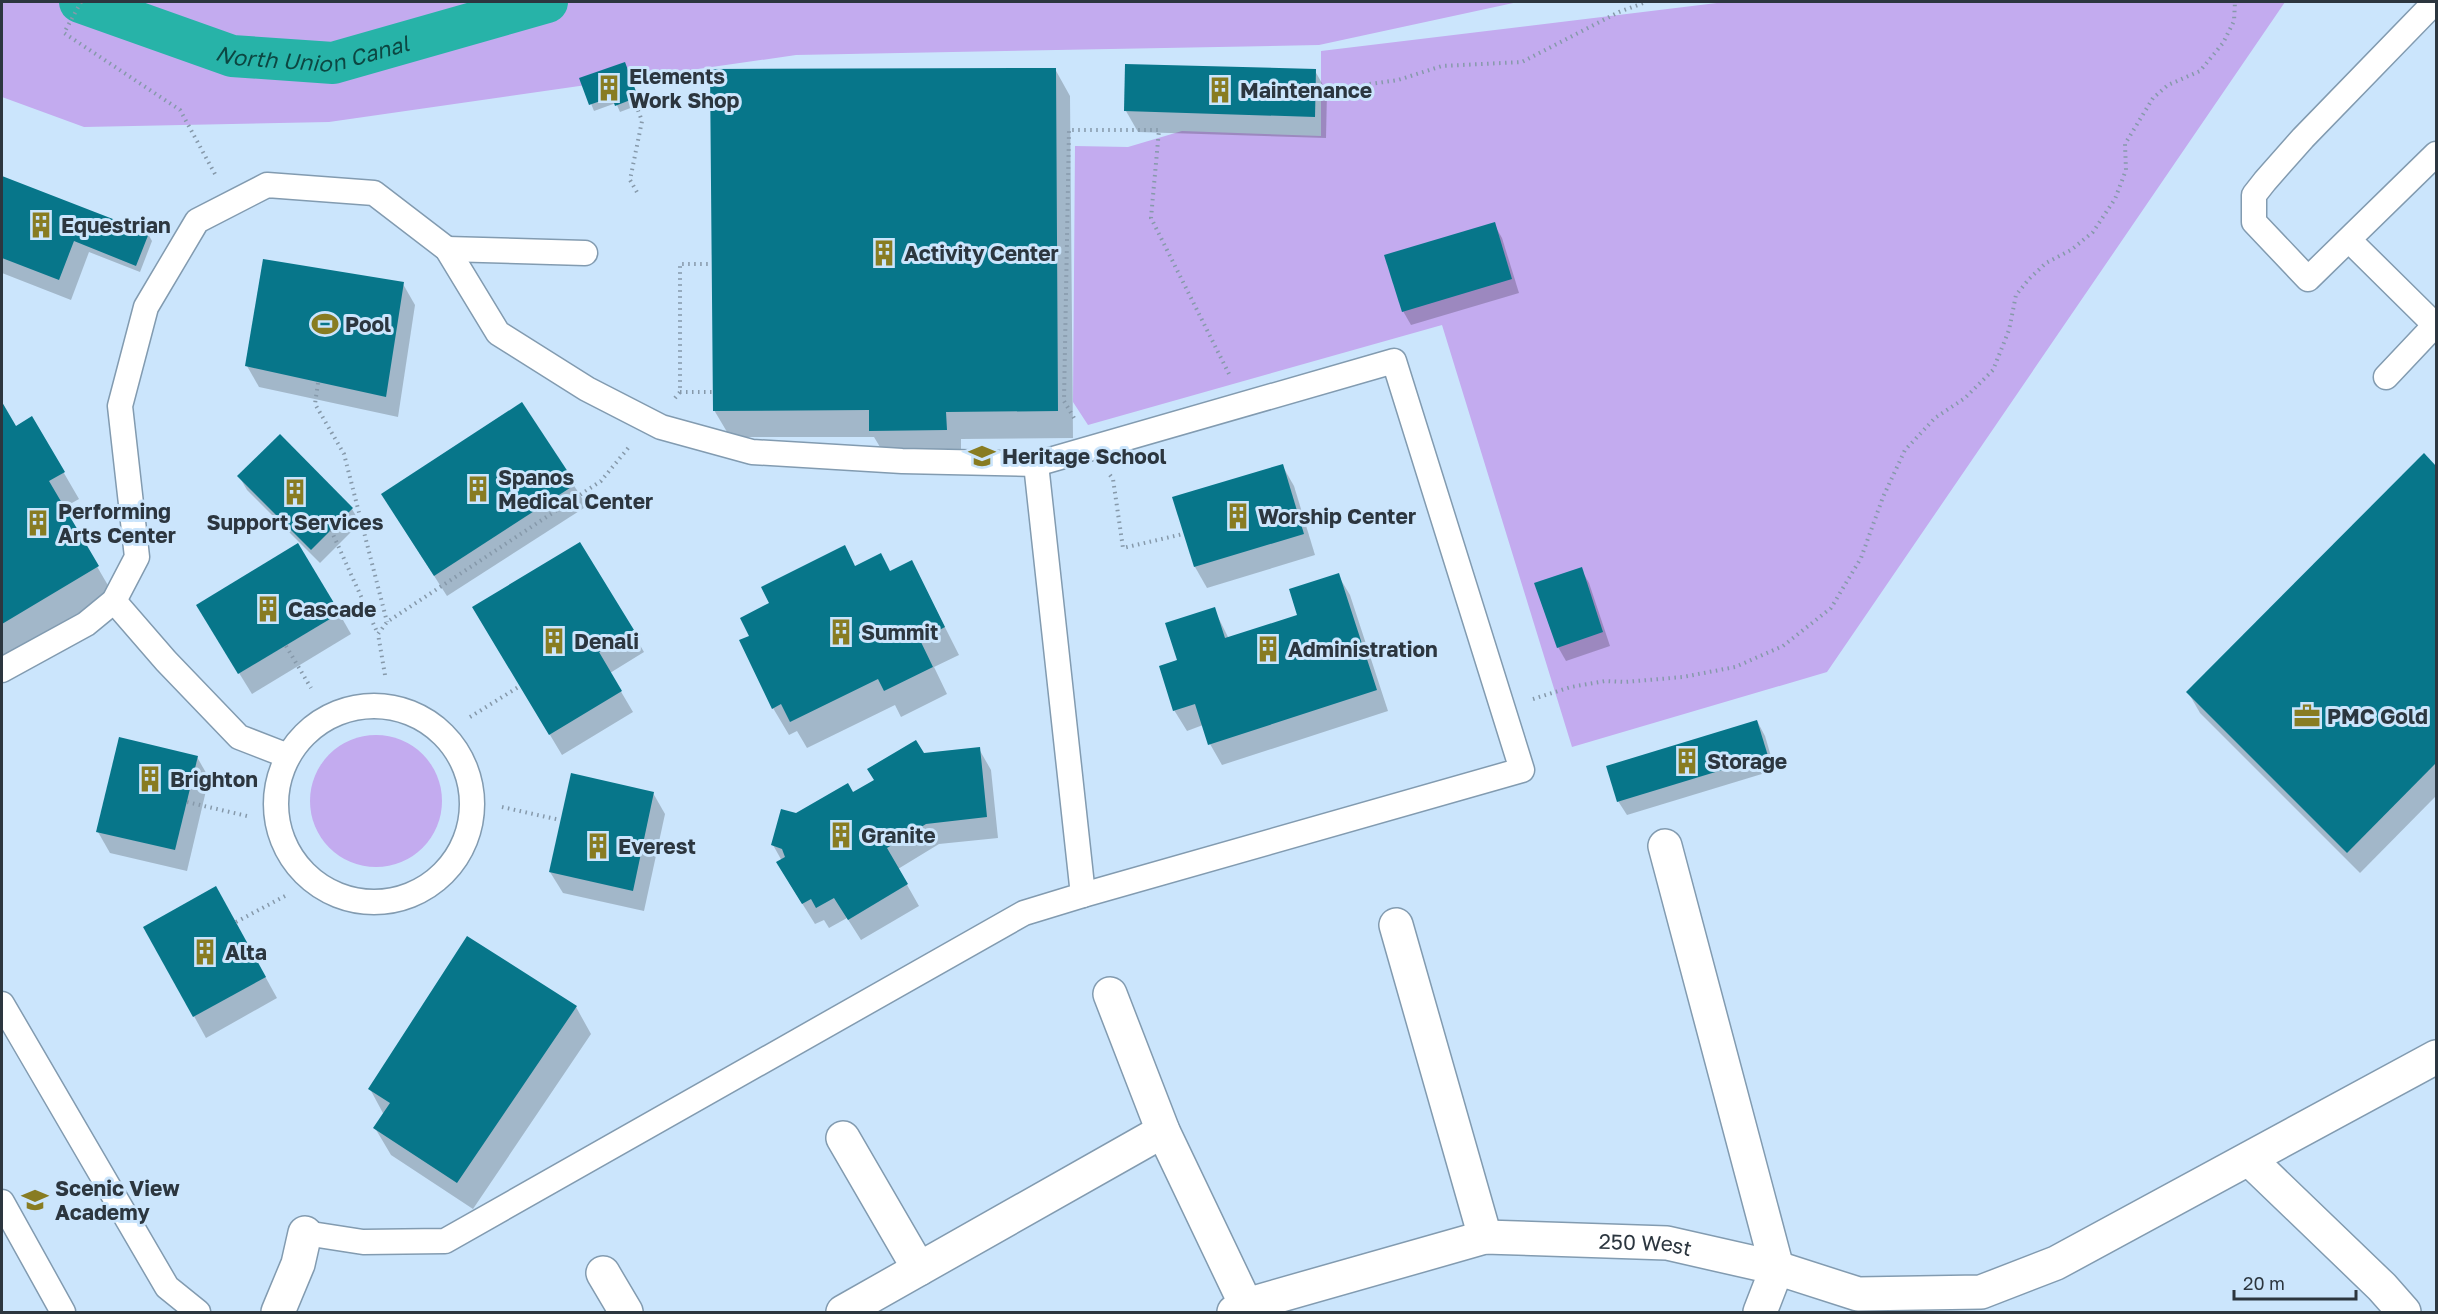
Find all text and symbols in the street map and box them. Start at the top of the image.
water label: North Union Canal [213,28,413,76]
place label: Elements Work Shop [629,63,740,113]
building icon: Elements Work Shop [594,73,624,103]
building icon: Maintenance [1205,75,1235,105]
place label: Maintenance [1240,77,1372,103]
building icon: Equestrian [26,210,56,240]
place label: Equestrian [61,212,171,238]
building icon: Activity Center [869,238,899,268]
place label: Activity Center [904,240,1059,266]
sports icon: Pool [310,309,340,339]
place label: Pool [345,311,391,337]
school or university icon: Heritage School [967,441,997,471]
place label: Heritage School [1002,443,1167,469]
place label: Spanos Medical Center [498,464,653,514]
building icon: Spanos Medical Center [463,474,493,504]
building icon: Support Services [280,477,310,507]
place label: Performing Arts Center [58,498,176,548]
building icon: Worship Center [1223,501,1253,531]
place label: Worship Center [1258,503,1416,529]
building icon: Performing Arts Center [23,508,53,538]
place label: Support Services [206,509,384,535]
building icon: Cascade [253,594,283,624]
place label: Cascade [288,596,376,622]
building icon: Summit [826,617,856,647]
place label: Summit [861,619,938,645]
building icon: Denali [539,626,569,656]
place label: Denali [574,628,639,654]
building icon: Administration [1253,634,1283,664]
place label: Administration [1288,636,1438,662]
office icon: PMC Gold [2292,701,2322,731]
place label: PMC Gold [2327,703,2428,729]
building icon: Storage [1672,746,1702,776]
place label: Storage [1707,748,1787,774]
building icon: Brighton [135,764,165,794]
place label: Brighton [170,766,258,792]
building icon: Granite [826,820,856,850]
place label: Granite [861,822,936,848]
building icon: Everest [583,831,613,861]
place label: Everest [618,833,696,859]
building icon: Alta [190,937,220,967]
place label: Alta [225,939,267,965]
place label: Scenic View Academy [55,1175,180,1225]
school or university icon: Scenic View Academy [20,1185,50,1215]
street label: 250 West [1598,1228,1695,1261]
scale bar [2234,1263,2356,1301]
text: 20 m [2243,1272,2285,1294]

